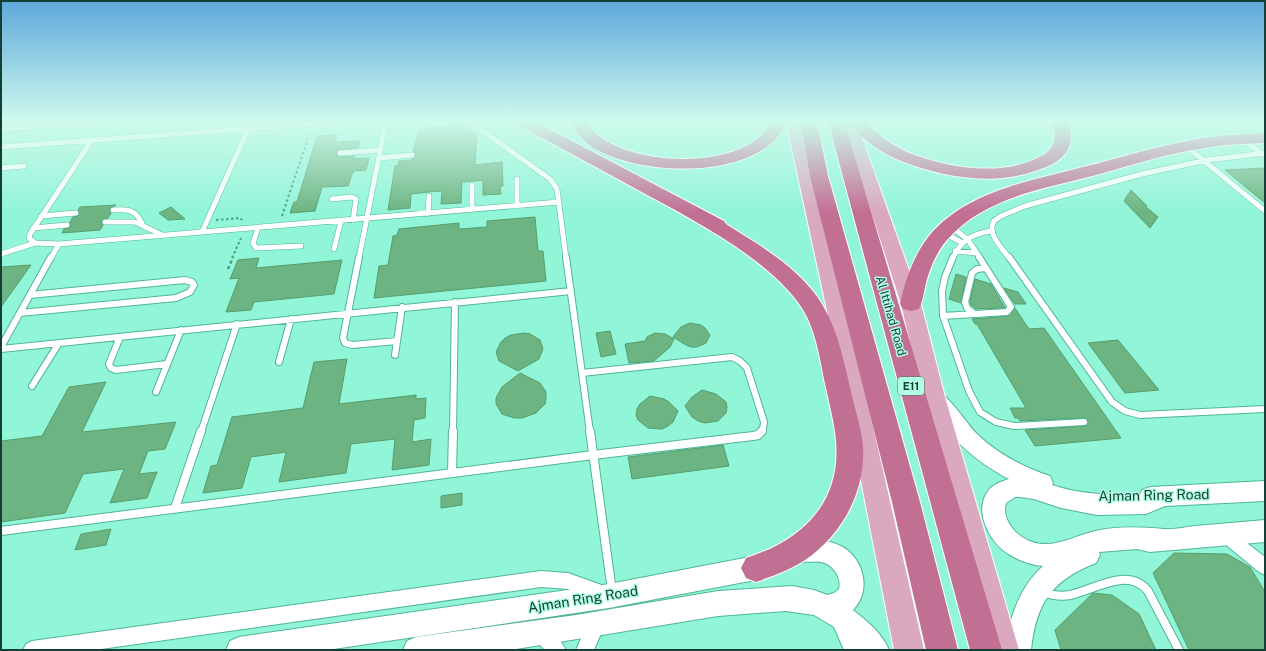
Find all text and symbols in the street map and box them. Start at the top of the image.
street label: Al Ittihad Road [873,275,909,357]
road number: E11 [898,377,924,395]
street label: Ajman Ring Road [1098,486,1210,504]
street label: Ajman Ring Road [527,582,639,616]

